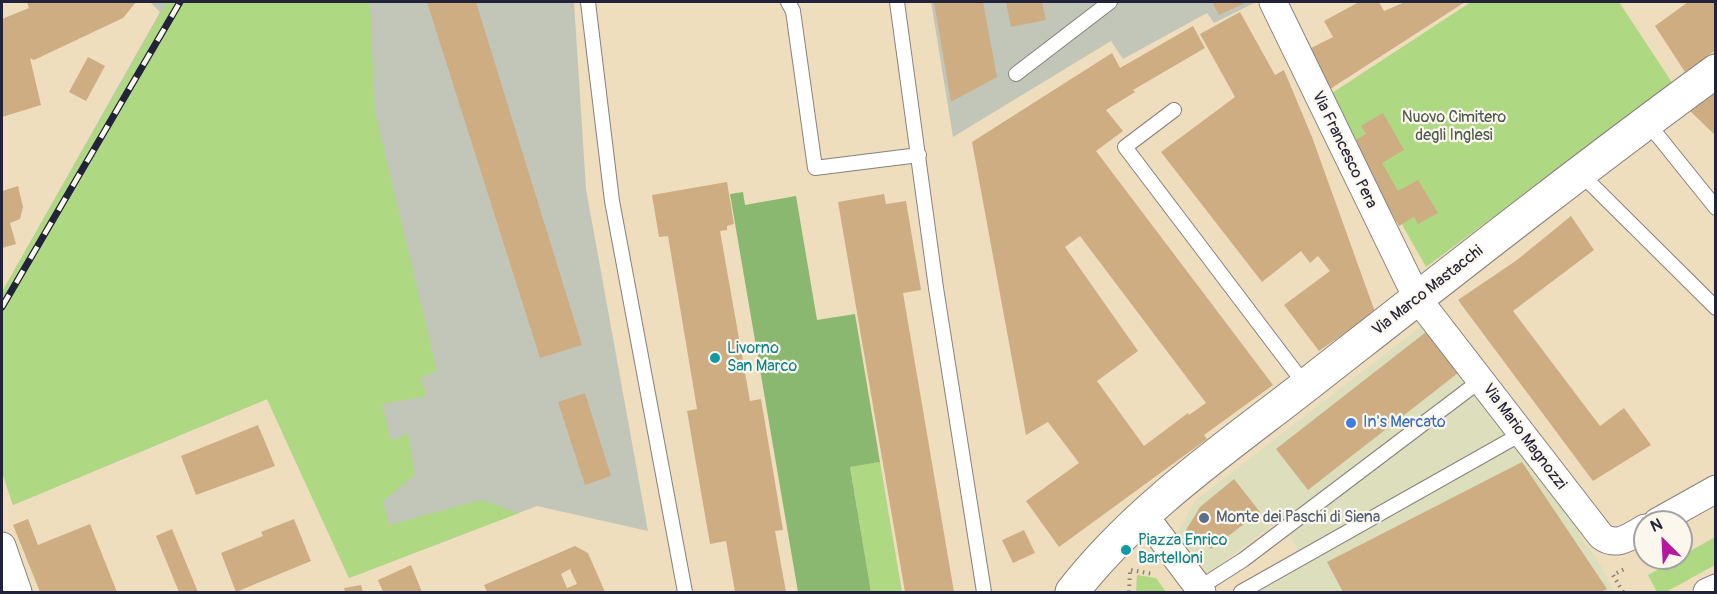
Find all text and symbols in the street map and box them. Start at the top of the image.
street label: Via Francesco Pera [1307,88,1381,212]
park label: Nuovo Cimitero degli Inglesi [1402,108,1506,146]
street label: Via Marco Mastacchi [1369,242,1487,340]
place label: Livorno San Marco [727,339,797,377]
marker: Livorno San Marco [708,351,722,365]
street label: Via Mario Magnozzi [1478,380,1570,494]
place label: In's Mercato [1363,413,1446,433]
marker: In's Mercato [1344,416,1358,430]
place label: Monte dei Paschi di Siena [1216,508,1380,528]
north arrow [1633,510,1693,570]
marker: Monte dei Paschi di Siena [1197,511,1211,525]
text: N [1647,514,1665,537]
place label: Piazza Enrico Bartelloni [1138,531,1227,569]
marker: Piazza Enrico Bartelloni [1119,543,1133,557]

